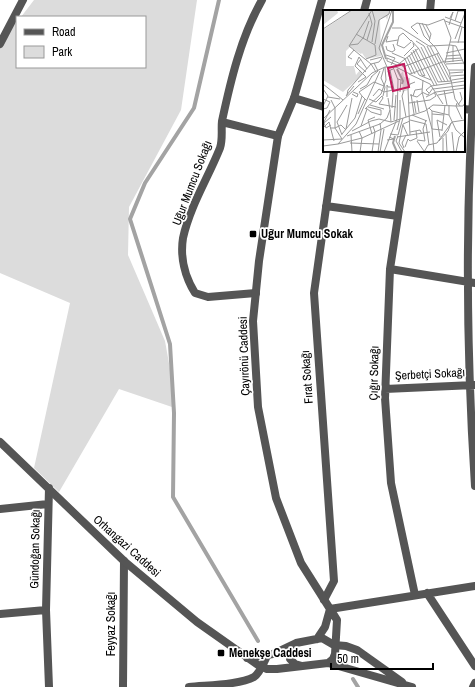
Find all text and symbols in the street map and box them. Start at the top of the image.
inset map [323,10,465,152]
legend [16,16,146,68]
text: Road [52,24,76,40]
text: Park [52,44,72,60]
street label: Uğur Mumcu Sokağı [168,138,216,228]
place label: Uğur Mumcu Sokak [261,226,353,242]
marker: Uğur Mumcu Sokak [248,229,258,239]
street label: Çayırönü Caddesi [235,316,253,396]
street label: Çığır Sokağı [366,346,382,400]
street label: Fırat Sokağı [297,350,317,404]
street label: Şerbetçi Sokağı [395,364,465,384]
street label: Gündoğan Sokağı [26,509,44,589]
street label: Orhangazi Caddesi [90,512,164,580]
street label: Feyyaz Sokağı [103,592,119,656]
place label: Menekşe Caddesi [229,645,312,661]
scale bar [331,645,433,671]
marker: Menekşe Caddesi [216,648,226,658]
text: 50 m [337,651,359,667]

